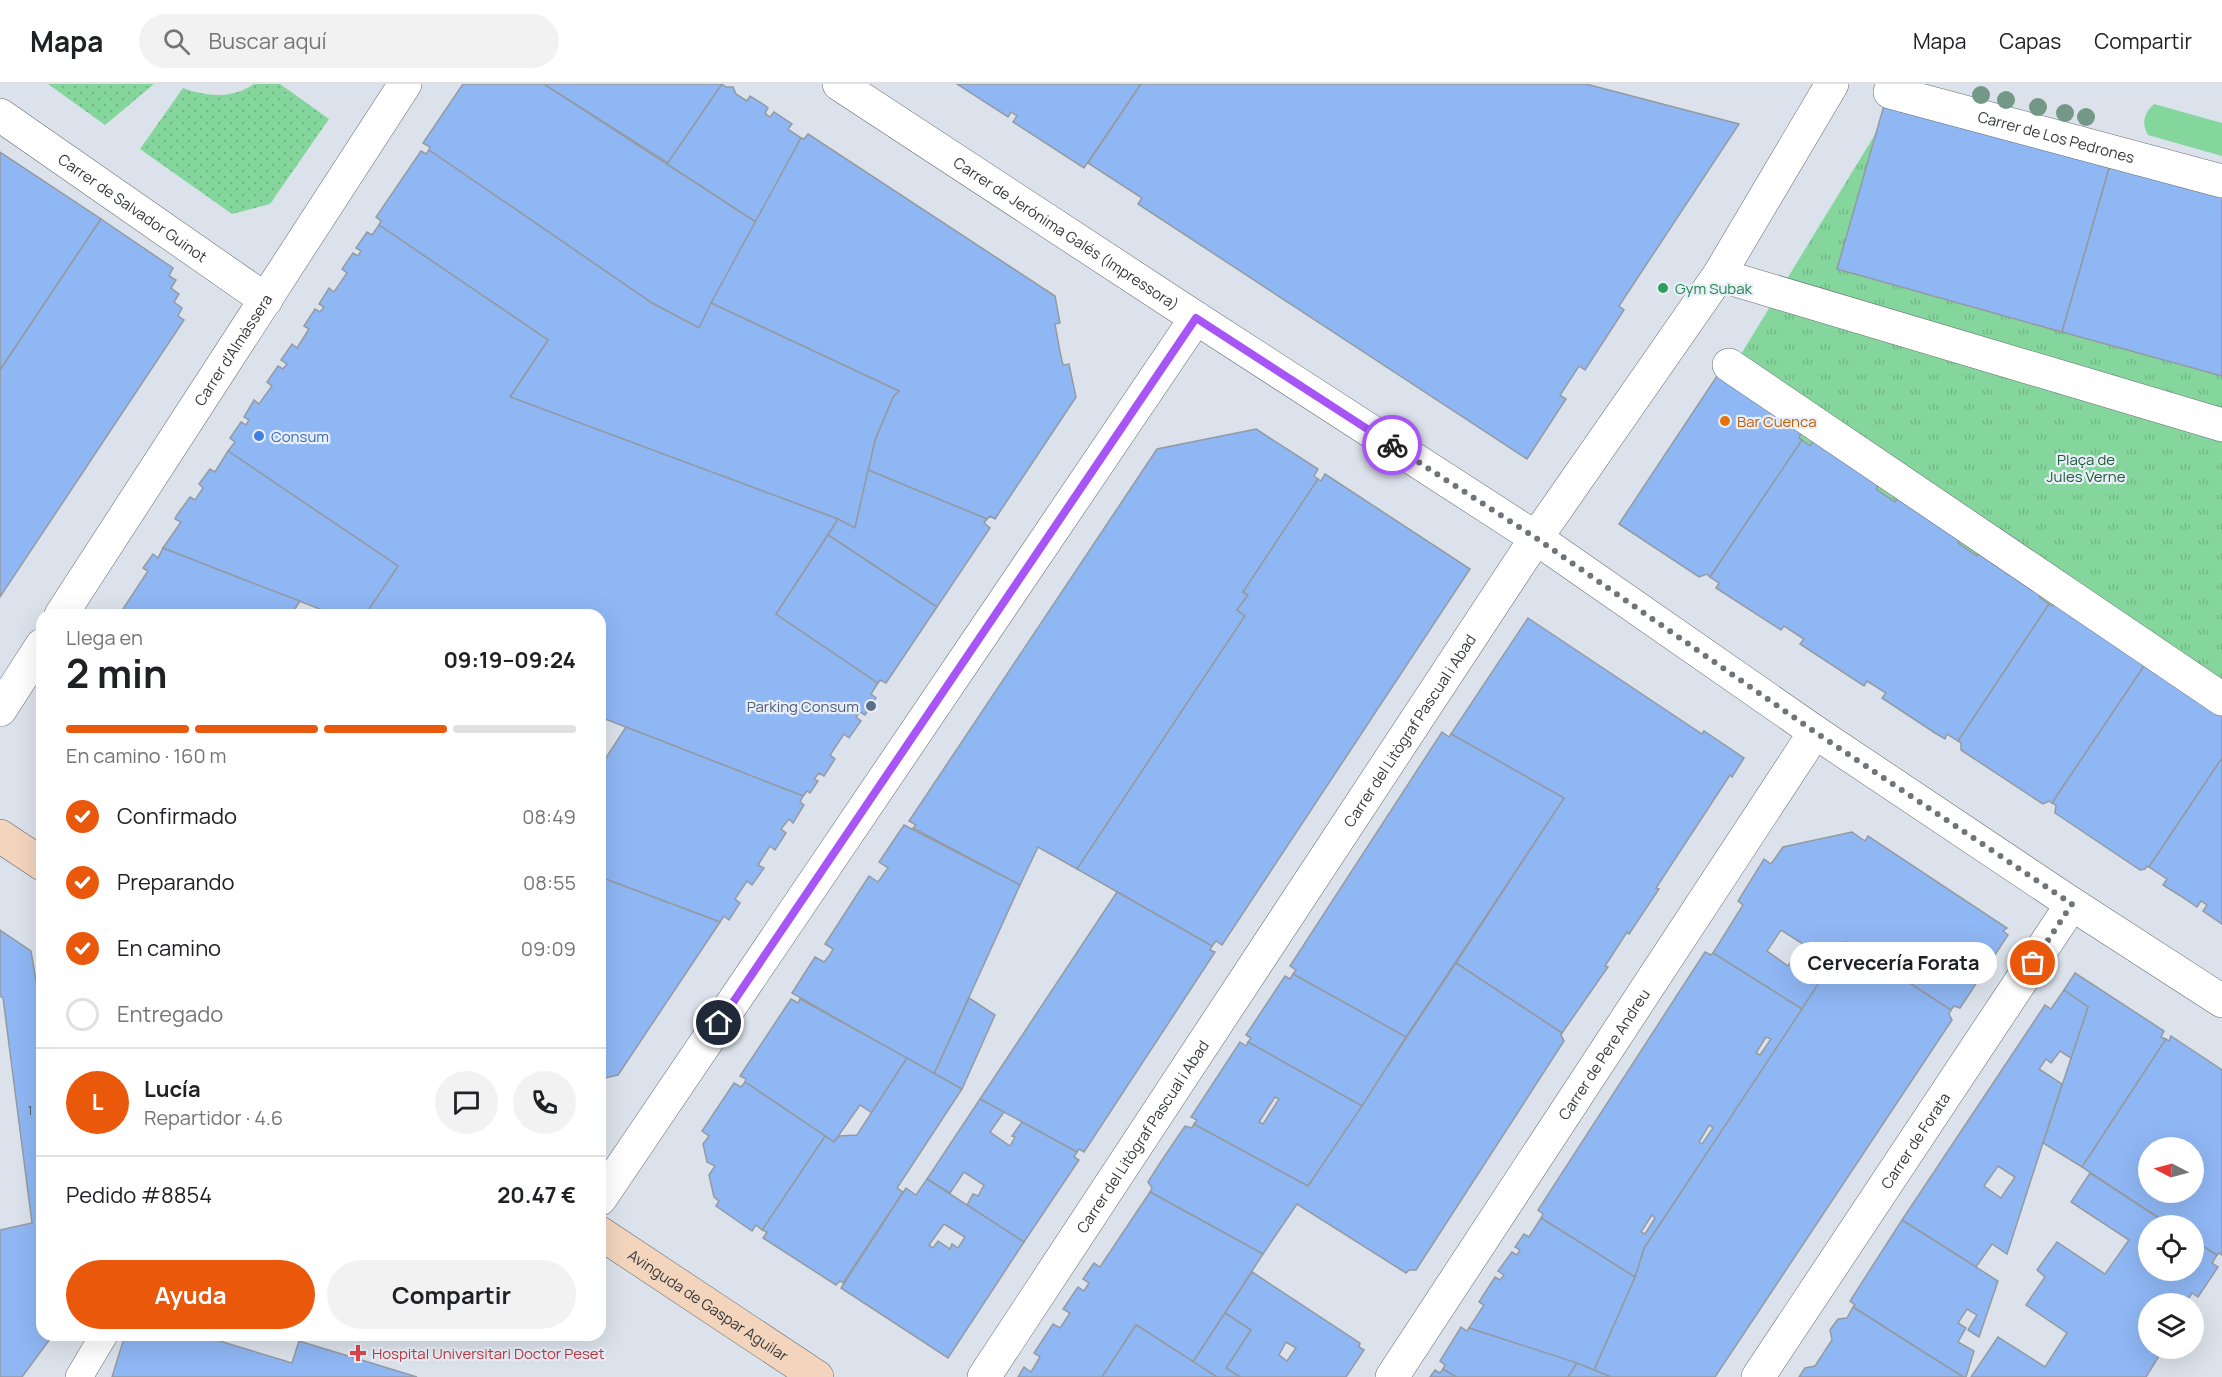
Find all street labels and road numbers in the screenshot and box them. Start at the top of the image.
street label: Carrer de Los Pedrones [1975,106,2137,168]
street label: Carrer de Salvador Guinot [54,148,212,267]
street label: Carrer de Jerónima Galés (Impressora) [950,151,1183,315]
street label: Carrer d'Almàssera [189,290,277,410]
street label: Carrer del Litògraf Pascual i Abad [1338,630,1481,831]
street label: Carrer de Pere Andreu [1553,985,1654,1124]
street label: Carrer del Litògraf Pascual i Abad [1071,1036,1213,1237]
street label: Carrer de Forata [1875,1088,1955,1193]
street label: Avinguda de Gaspar Aguilar [624,1244,793,1366]

